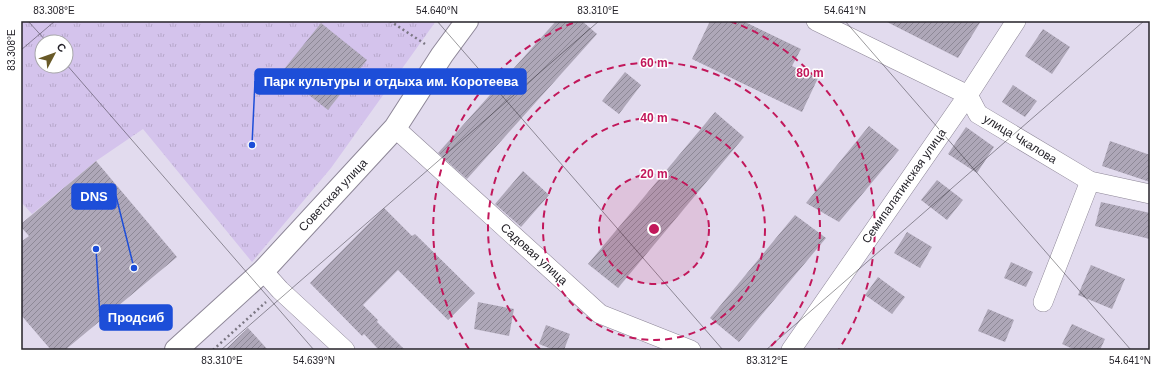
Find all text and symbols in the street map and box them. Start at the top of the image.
text: 83.308°E [33,5,75,16]
text: 54.640°N [416,5,458,16]
text: 83.310°E [577,5,619,16]
text: 54.641°N [824,5,866,16]
text: 83.308°E [6,29,17,71]
north arrow [34,34,74,74]
text: С [54,41,69,54]
text: 60 m [640,56,668,70]
text: 80 m [796,66,824,80]
callout: Парк культуры и отдыха им. Коротеева [255,69,526,94]
text: Парк культуры и отдыха им. Коротеева [264,74,519,89]
text: 40 m [640,111,668,125]
street label: улица Чкалова [981,112,1060,167]
street label: Семипалатинская улица [859,126,949,246]
street label: Советская улица [296,156,370,234]
text: 20 m [640,167,668,181]
callout: DNS [72,184,116,209]
text: DNS [80,189,108,204]
street label: Садовая улица [498,220,570,288]
centre of rings [647,222,661,236]
callout: Продсиб [100,305,172,330]
text: Продсиб [108,310,164,325]
text: 83.310°E [201,355,243,366]
text: 54.639°N [293,355,335,366]
text: 83.312°E [746,355,788,366]
text: 54.641°N [1109,355,1151,366]

